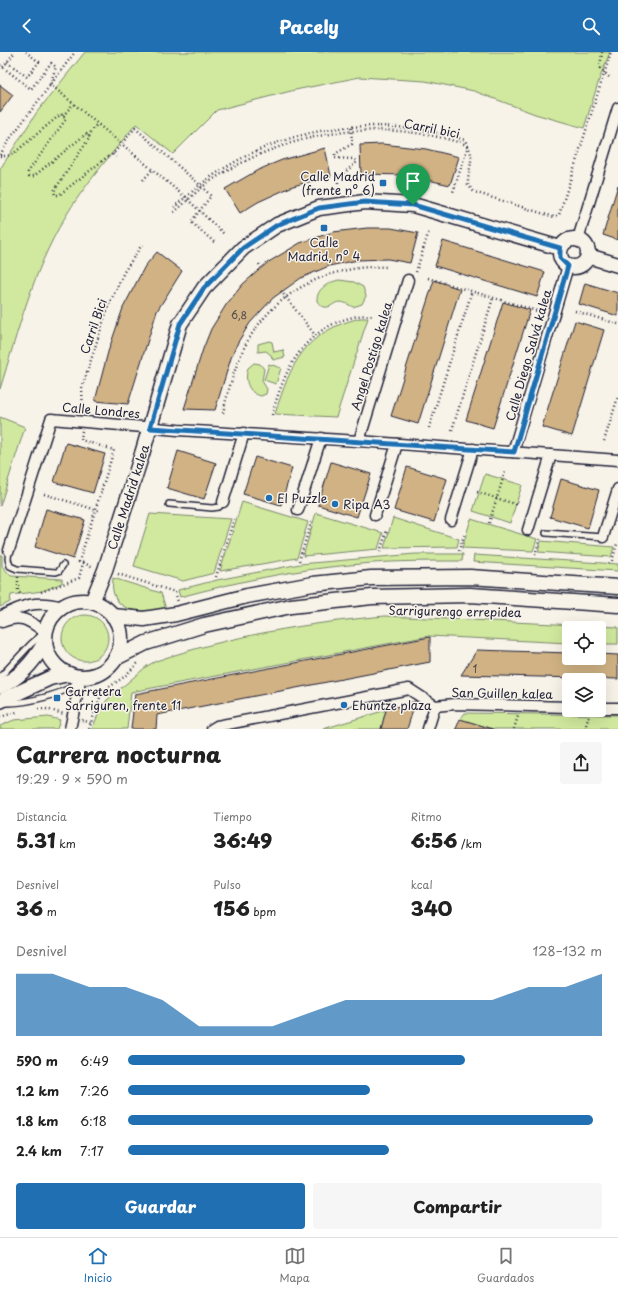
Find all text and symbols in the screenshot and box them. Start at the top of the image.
text: Pacely [279,13,339,40]
icon: back [16,15,38,37]
icon: search [580,15,602,37]
street label: Carril bici [403,114,461,142]
pin [396,164,430,205]
place label: Calle Madrid (frente nº 6) [300,167,376,199]
icon: arrive [402,170,424,192]
marker: Calle Madrid (frente nº 6) [378,178,388,188]
marker: Calle Madrid, nº 4 [319,223,329,233]
place label: Calle Madrid, nº 4 [288,233,360,265]
street label: Calle Diego Salvá kalea [501,287,555,423]
street label: Carril Bici [75,296,111,356]
street label: Angel Postigo kalea [346,299,396,412]
house number: 6,8 [231,307,247,322]
street label: Calle Londres [61,398,141,422]
street label: Calle Madrid kalea [102,442,154,552]
place label: El Puzzle [277,489,328,507]
marker: El Puzzle [264,493,274,503]
place label: Ripa A3 [343,495,391,513]
marker: Ripa A3 [330,499,340,509]
street label: Sarrigurengo errepidea [389,601,522,621]
map controls [562,621,606,717]
button: locate [562,621,606,665]
house number: 1 [473,661,477,676]
button: layers [562,673,606,717]
place label: Carretera Sarriguren, frente 11 [65,682,181,714]
street label: San Guillen kalea [451,683,553,703]
marker: Carretera Sarriguren, frente 11 [52,693,62,703]
place label: Ehuntze plaza [352,696,432,714]
marker: Ehuntze plaza [339,700,349,710]
text: Carrera nocturna [16,737,221,770]
button: share [560,742,602,784]
text: 19:29 · 9 × 590 m [16,769,128,788]
text: Distancia [16,808,67,825]
text: Tiempo [213,808,252,825]
text: Ritmo [411,808,442,825]
text: 5.31 [16,825,56,855]
text: 36:49 [213,825,272,855]
text: 6:56 [411,825,457,855]
text: km [56,835,76,852]
text: /km [457,835,482,852]
text: Desnivel [16,876,59,893]
text: Pulso [213,876,241,893]
text: kcal [411,876,433,893]
text: 36 [16,893,43,923]
text: 156 [213,893,250,923]
text: 340 [411,893,452,923]
text: m [43,903,57,920]
text: bpm [250,903,276,920]
text: Desnivel [16,941,67,960]
text: 128–132 m [533,941,602,960]
text: 590 m [16,1051,58,1070]
text: 6:49 [80,1051,109,1070]
text: 1.2 km [16,1081,59,1100]
text: 7:26 [80,1081,109,1100]
text: 1.8 km [16,1111,58,1130]
text: 6:18 [80,1111,107,1130]
text: 2.4 km [16,1141,62,1160]
text: 7:17 [80,1141,104,1160]
button: Guardar [16,1183,305,1229]
button: Compartir [313,1183,602,1229]
tab: Inicio [84,1245,112,1286]
tab: Mapa [279,1245,310,1286]
tab: Guardados [477,1245,534,1286]

